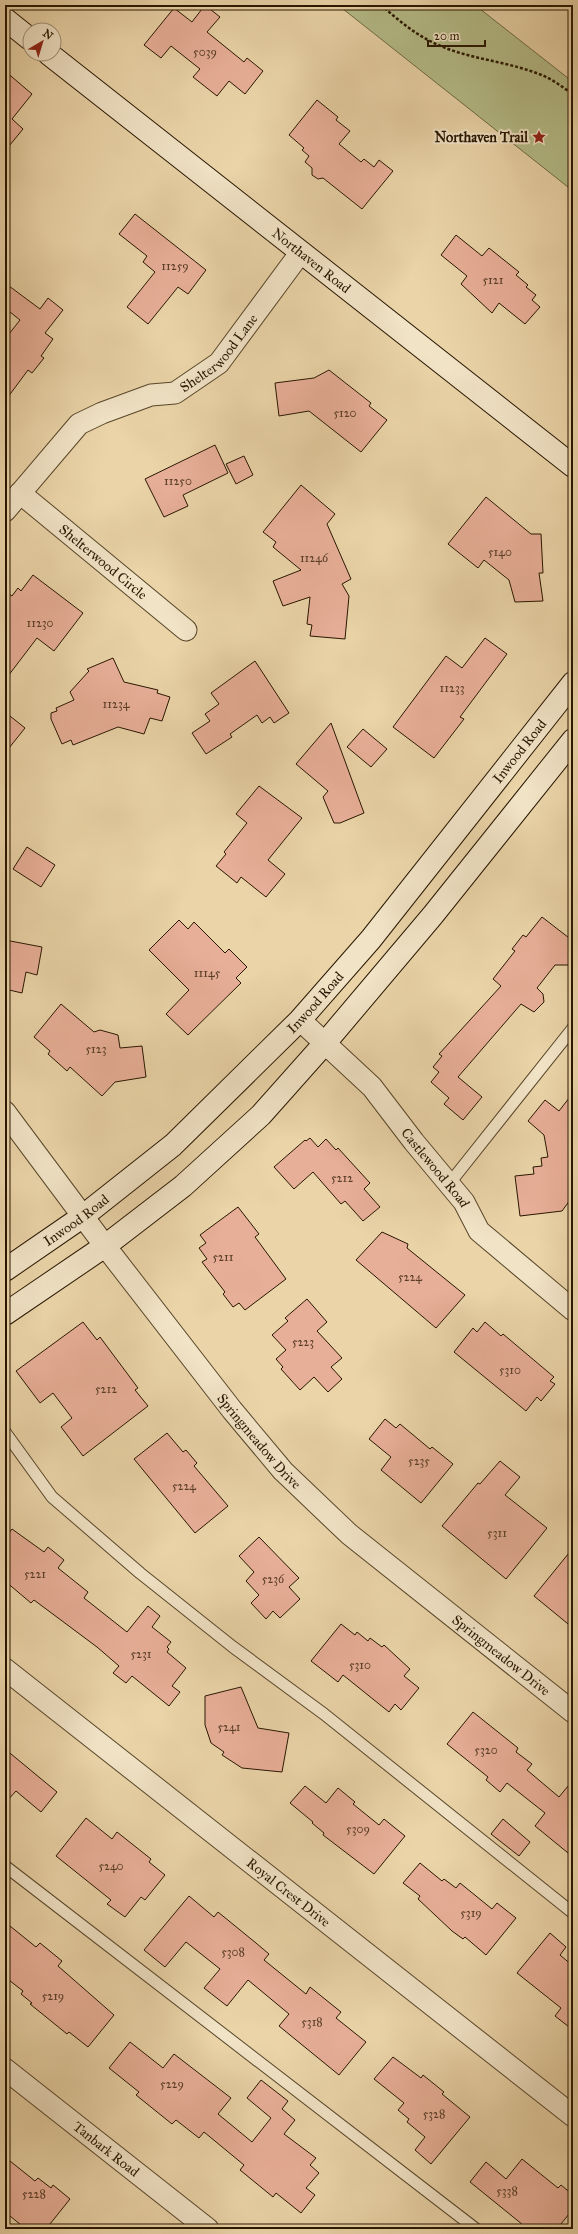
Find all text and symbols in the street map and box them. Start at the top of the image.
north arrow [22,22,62,62]
scale bar [428,22,485,48]
text: N [40,27,56,43]
text: 20 m [434,29,460,43]
house number: 5039 [193,45,217,59]
place label: Northaven Trail [434,129,529,146]
place icon: Northaven Trail [531,129,547,145]
street label: Northaven Road [269,224,354,297]
house number: 11259 [161,259,189,273]
house number: 5121 [483,273,504,287]
street label: Shelterwood Lane [177,310,261,396]
house number: 5120 [333,406,357,420]
house number: 11250 [164,474,192,488]
street label: Shelterwood Circle [56,520,151,603]
house number: 5140 [488,545,512,559]
house number: 11246 [300,551,329,565]
house number: 11230 [26,616,54,630]
house number: 11233 [440,681,465,695]
house number: 11234 [103,697,130,711]
street label: Inwood Road [489,716,550,786]
house number: 11145 [194,966,221,980]
street label: Inwood Road [283,968,347,1037]
house number: 5123 [85,1042,107,1056]
street label: Castlewood Road [398,1124,474,1210]
house number: 5212 [331,1171,353,1185]
street label: Inwood Road [40,1191,112,1249]
house number: 5211 [213,1250,234,1264]
house number: 5224 [398,1270,422,1284]
house number: 5223 [292,1335,314,1349]
house number: 5310 [499,1363,521,1377]
house number: 5212 [95,1382,117,1396]
street label: Springmeadow Drive [214,1390,305,1493]
house number: 5235 [408,1454,430,1468]
house number: 5224 [172,1479,196,1493]
house number: 5311 [487,1526,507,1540]
house number: 5221 [24,1567,46,1581]
house number: 5236 [262,1572,285,1586]
street label: Springmeadow Drive [449,1611,554,1699]
house number: 5231 [130,1647,152,1661]
house number: 5310 [349,1658,371,1672]
house number: 5241 [218,1720,241,1734]
house number: 5320 [474,1743,498,1757]
house number: 5309 [346,1822,370,1836]
street label: Royal Crest Drive [243,1854,334,1931]
house number: 5240 [98,1859,124,1873]
house number: 5319 [460,1906,482,1920]
house number: 5308 [221,1945,245,1959]
house number: 5219 [42,1989,64,2003]
house number: 5318 [301,2015,323,2029]
house number: 5229 [160,2077,184,2091]
house number: 5328 [423,2107,445,2121]
street label: Tanbark Road [70,2118,143,2180]
house number: 5338 [496,2184,518,2198]
house number: 5228 [22,2187,46,2201]

